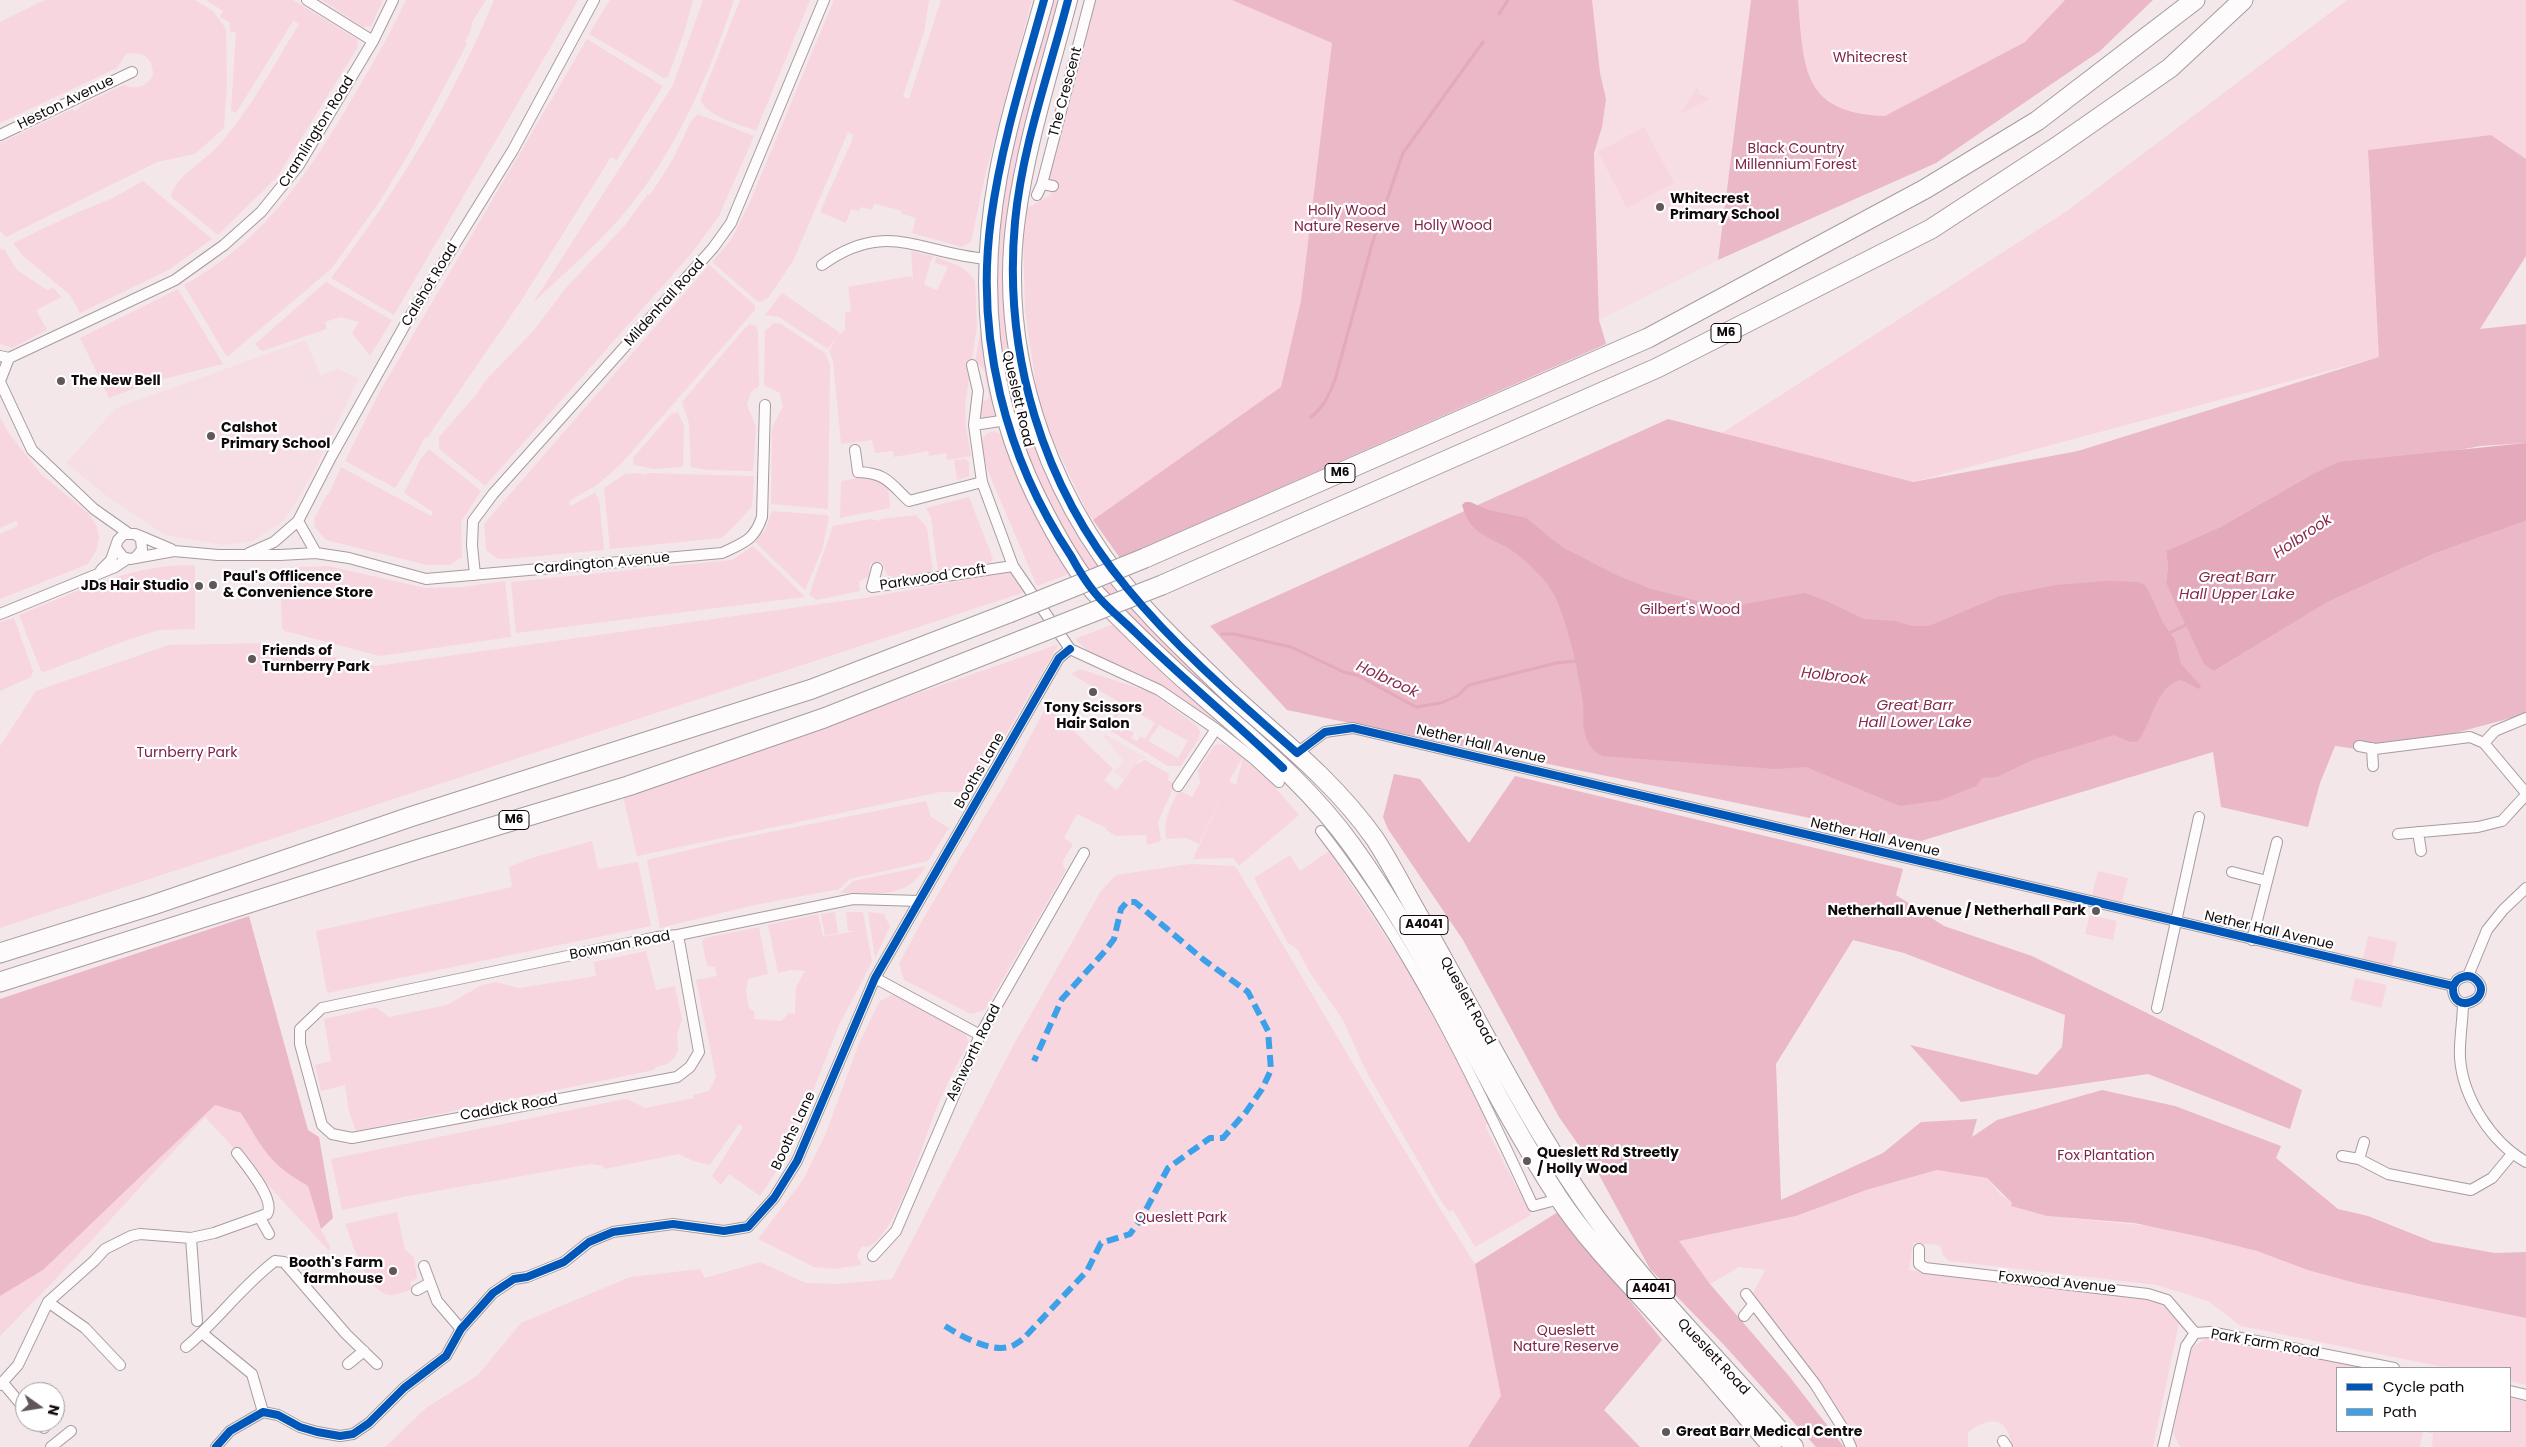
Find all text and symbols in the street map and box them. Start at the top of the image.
street label: The Crescent [1046,45,1086,139]
park label: Whitecrest [1833,50,1907,66]
street label: Heston Avenue [15,72,117,134]
street label: Cramlington Road [276,73,358,191]
park label: Black Country Millennium Forest [1735,141,1857,174]
place label: Whitecrest Primary School [1670,191,1779,223]
marker: Whitecrest Primary School [1654,201,1666,213]
park label: Holly Wood Nature Reserve [1294,203,1400,236]
park label: Holly Wood [1414,218,1492,234]
street label: Calshot Road [399,240,461,330]
street label: Mildenhall Road [621,256,709,350]
road number: M6 [1711,323,1741,342]
street label: Queslett Road [998,349,1036,449]
place label: The New Bell [71,373,161,389]
marker: The New Bell [55,375,67,387]
place label: Calshot Primary School [221,420,330,452]
marker: Calshot Primary School [205,430,217,442]
road number: M6 [1325,463,1355,482]
water label: Holbrook [2270,511,2336,563]
street label: Cardington Avenue [533,550,671,578]
street label: Parkwood Croft [879,561,987,595]
place label: Paul's Offlicence & Convenience Store [223,569,373,602]
water label: Great Barr Hall Upper Lake [2179,569,2295,604]
place label: JDs Hair Studio [81,578,189,594]
marker: Paul's Offlicence & Convenience Store [207,579,219,591]
marker: JDs Hair Studio [193,580,205,592]
park label: Gilbert's Wood [1640,602,1740,618]
place label: Friends of Turnberry Park [262,643,370,676]
marker: Friends of Turnberry Park [246,653,258,665]
water label: Holbrook [1353,658,1421,702]
water label: Holbrook [1800,665,1868,689]
marker: Tony Scissors Hair Salon [1087,686,1099,698]
water label: Great Barr Hall Lower Lake [1858,697,1972,732]
place label: Tony Scissors Hair Salon [1044,700,1142,732]
street label: Nether Hall Avenue [1415,722,1547,768]
street label: Booths Lane [952,730,1008,812]
park label: Turnberry Park [137,745,237,761]
road number: M6 [499,810,529,830]
street label: Nether Hall Avenue [1809,815,1941,861]
place label: Netherhall Avenue / Netherhall Park [1828,903,2086,919]
marker: Netherhall Avenue / Netherhall Park [2090,905,2102,917]
street label: Nether Hall Avenue [2203,908,2335,954]
road number: A4041 [1400,916,1448,934]
street label: Bowman Road [568,928,672,964]
street label: Queslett Road [1436,954,1498,1048]
street label: Ashworth Road [943,1002,1005,1104]
street label: Booths Lane [768,1089,820,1173]
street label: Caddick Road [459,1091,559,1125]
place label: Queslett Rd Streetly / Holly Wood [1537,1145,1679,1178]
park label: Fox Plantation [2057,1148,2155,1164]
marker: Queslett Rd Streetly / Holly Wood [1521,1155,1533,1167]
park label: Queslett Park [1135,1210,1227,1226]
place label: Booth's Farm farmhouse [289,1255,383,1288]
marker: Booth's Farm farmhouse [387,1265,399,1277]
street label: Foxwood Avenue [1997,1268,2117,1298]
road number: A4041 [1627,1280,1675,1298]
street label: Queslett Road [1673,1315,1753,1399]
park label: Queslett Nature Reserve [1513,1323,1619,1355]
street label: Park Farm Road [2209,1326,2321,1362]
legend [2336,1367,2511,1432]
text: Cycle path [2383,1376,2464,1397]
north arrow [15,1382,65,1432]
text: Path [2383,1401,2417,1422]
text: N [43,1403,65,1418]
place label: Great Barr Medical Centre [1676,1424,1862,1440]
marker: Great Barr Medical Centre [1660,1426,1672,1438]

